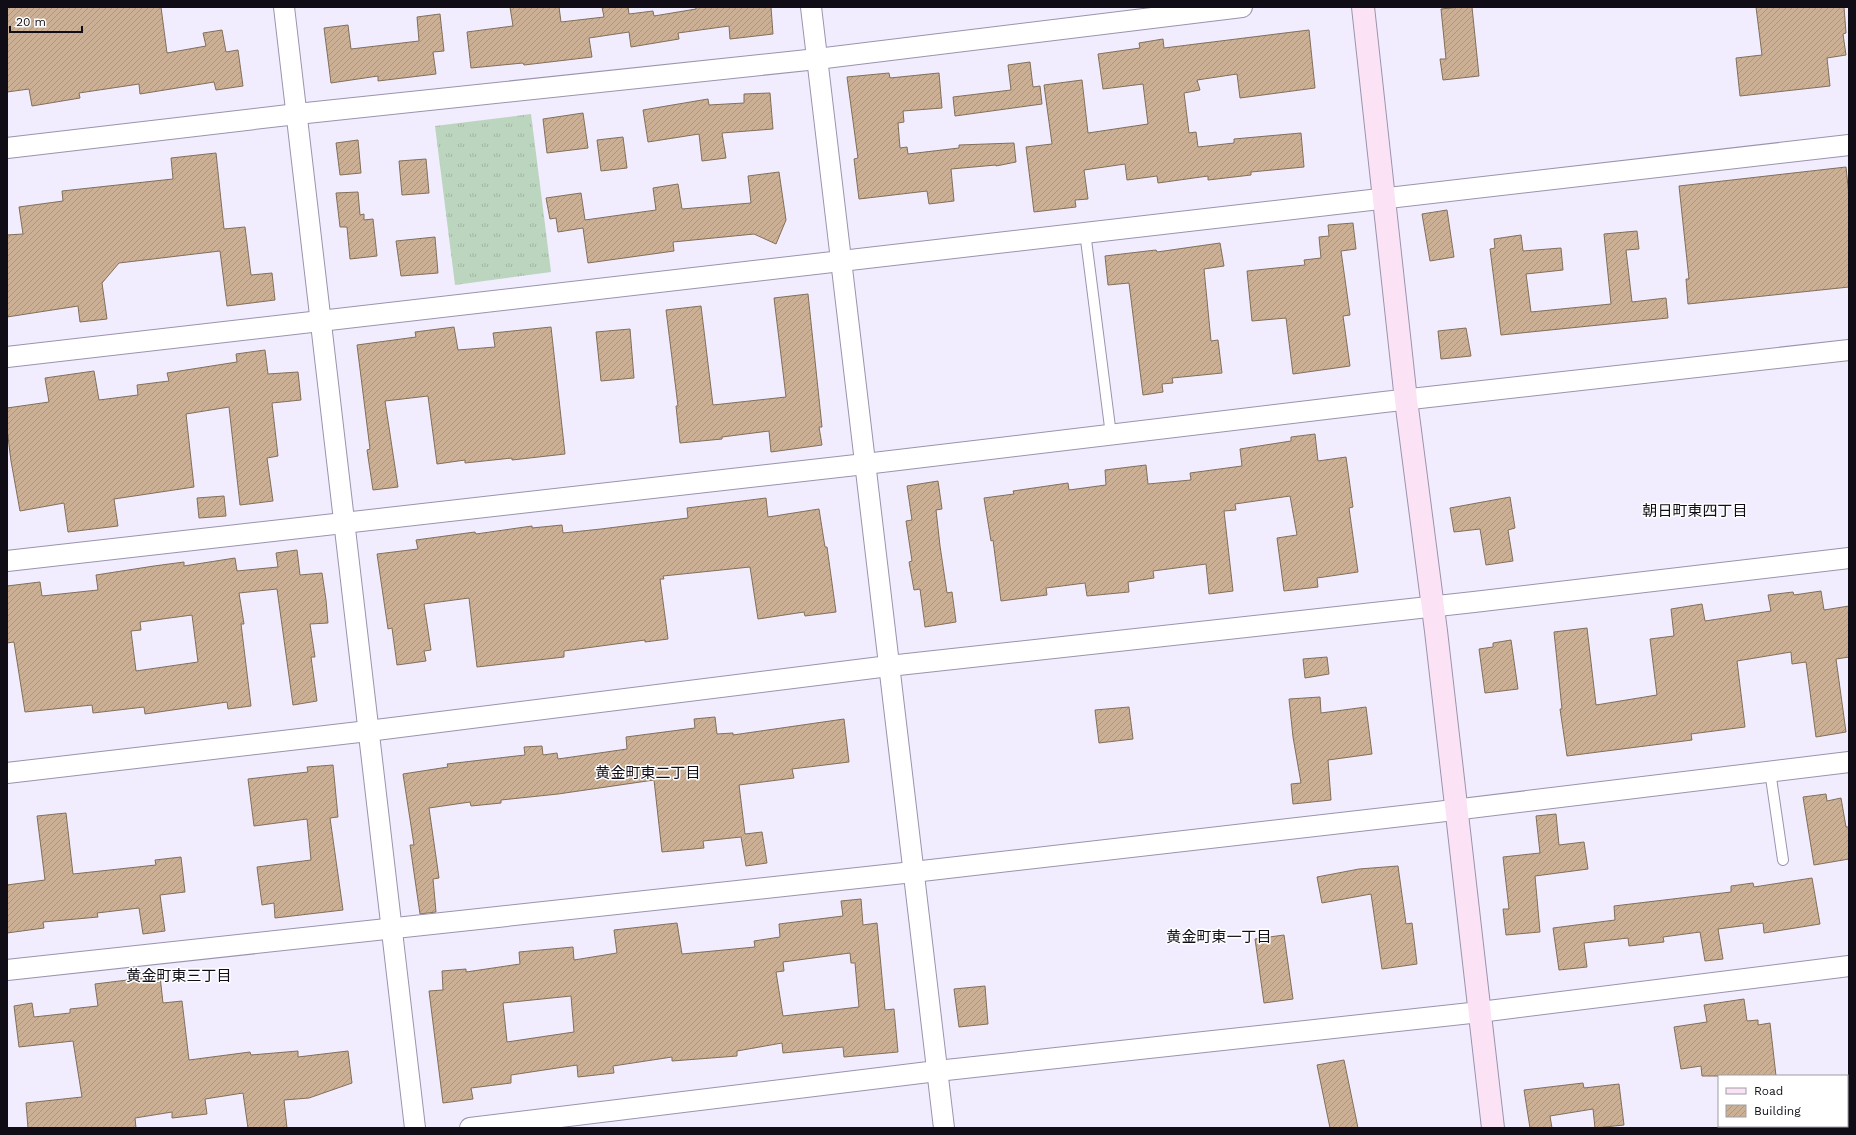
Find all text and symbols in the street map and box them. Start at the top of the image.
scale bar [10,8,82,34]
text: 20 m [16,15,46,29]
district label: 朝日町東四丁目 [1642,502,1748,520]
district label: 黄金町東二丁目 [595,764,701,782]
district label: 黄金町東一丁目 [1166,928,1272,946]
district label: 黄金町東三丁目 [126,967,232,985]
legend [1718,1075,1848,1127]
text: Road [1754,1084,1783,1098]
text: Building [1754,1104,1801,1118]

